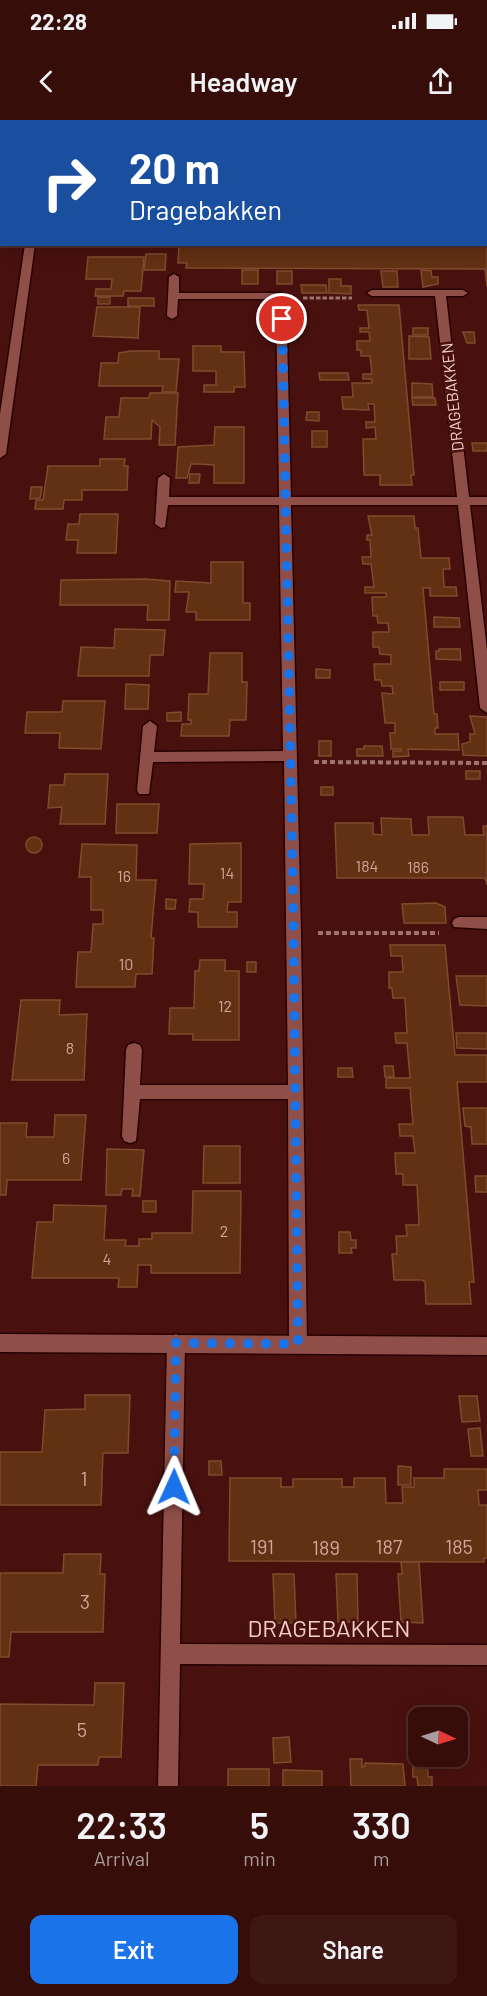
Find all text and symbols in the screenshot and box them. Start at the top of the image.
text: 22:28 [30,8,87,34]
icon: back [30,65,63,98]
text: Headway [190,65,297,97]
icon: share [424,65,457,98]
text: 20 m [129,142,220,192]
icon: right [30,144,108,222]
text: Dragebakken [129,193,282,225]
pin [256,293,307,344]
icon: arrive [265,302,298,335]
street label: DRAGEBAKKEN [436,342,467,452]
house number: 184 [356,856,378,875]
house number: 186 [407,857,429,876]
house number: 14 [220,863,234,882]
house number: 16 [117,866,131,885]
house number: 10 [119,954,133,973]
house number: 12 [218,996,232,1015]
house number: 8 [66,1038,74,1057]
house number: 6 [62,1148,70,1167]
house number: 2 [220,1221,228,1240]
house number: 4 [103,1249,111,1268]
position arrow [142,1455,206,1519]
house number: 1 [81,1466,88,1490]
house number: 191 [250,1534,274,1558]
house number: 187 [376,1534,403,1558]
house number: 185 [445,1534,473,1558]
house number: 189 [312,1535,340,1559]
house number: 3 [80,1589,90,1613]
street label: DRAGEBAKKEN [247,1613,411,1642]
north arrow [408,1707,468,1767]
map controls [408,1707,468,1767]
house number: 5 [77,1717,87,1741]
text: 22:33 [76,1803,167,1846]
text: 5 [250,1803,269,1846]
text: 330 [352,1803,411,1846]
text: Arrival [94,1846,150,1870]
text: min [243,1846,276,1870]
text: m [373,1846,390,1870]
button: Exit [30,1915,238,1984]
button: Share [250,1915,457,1984]

